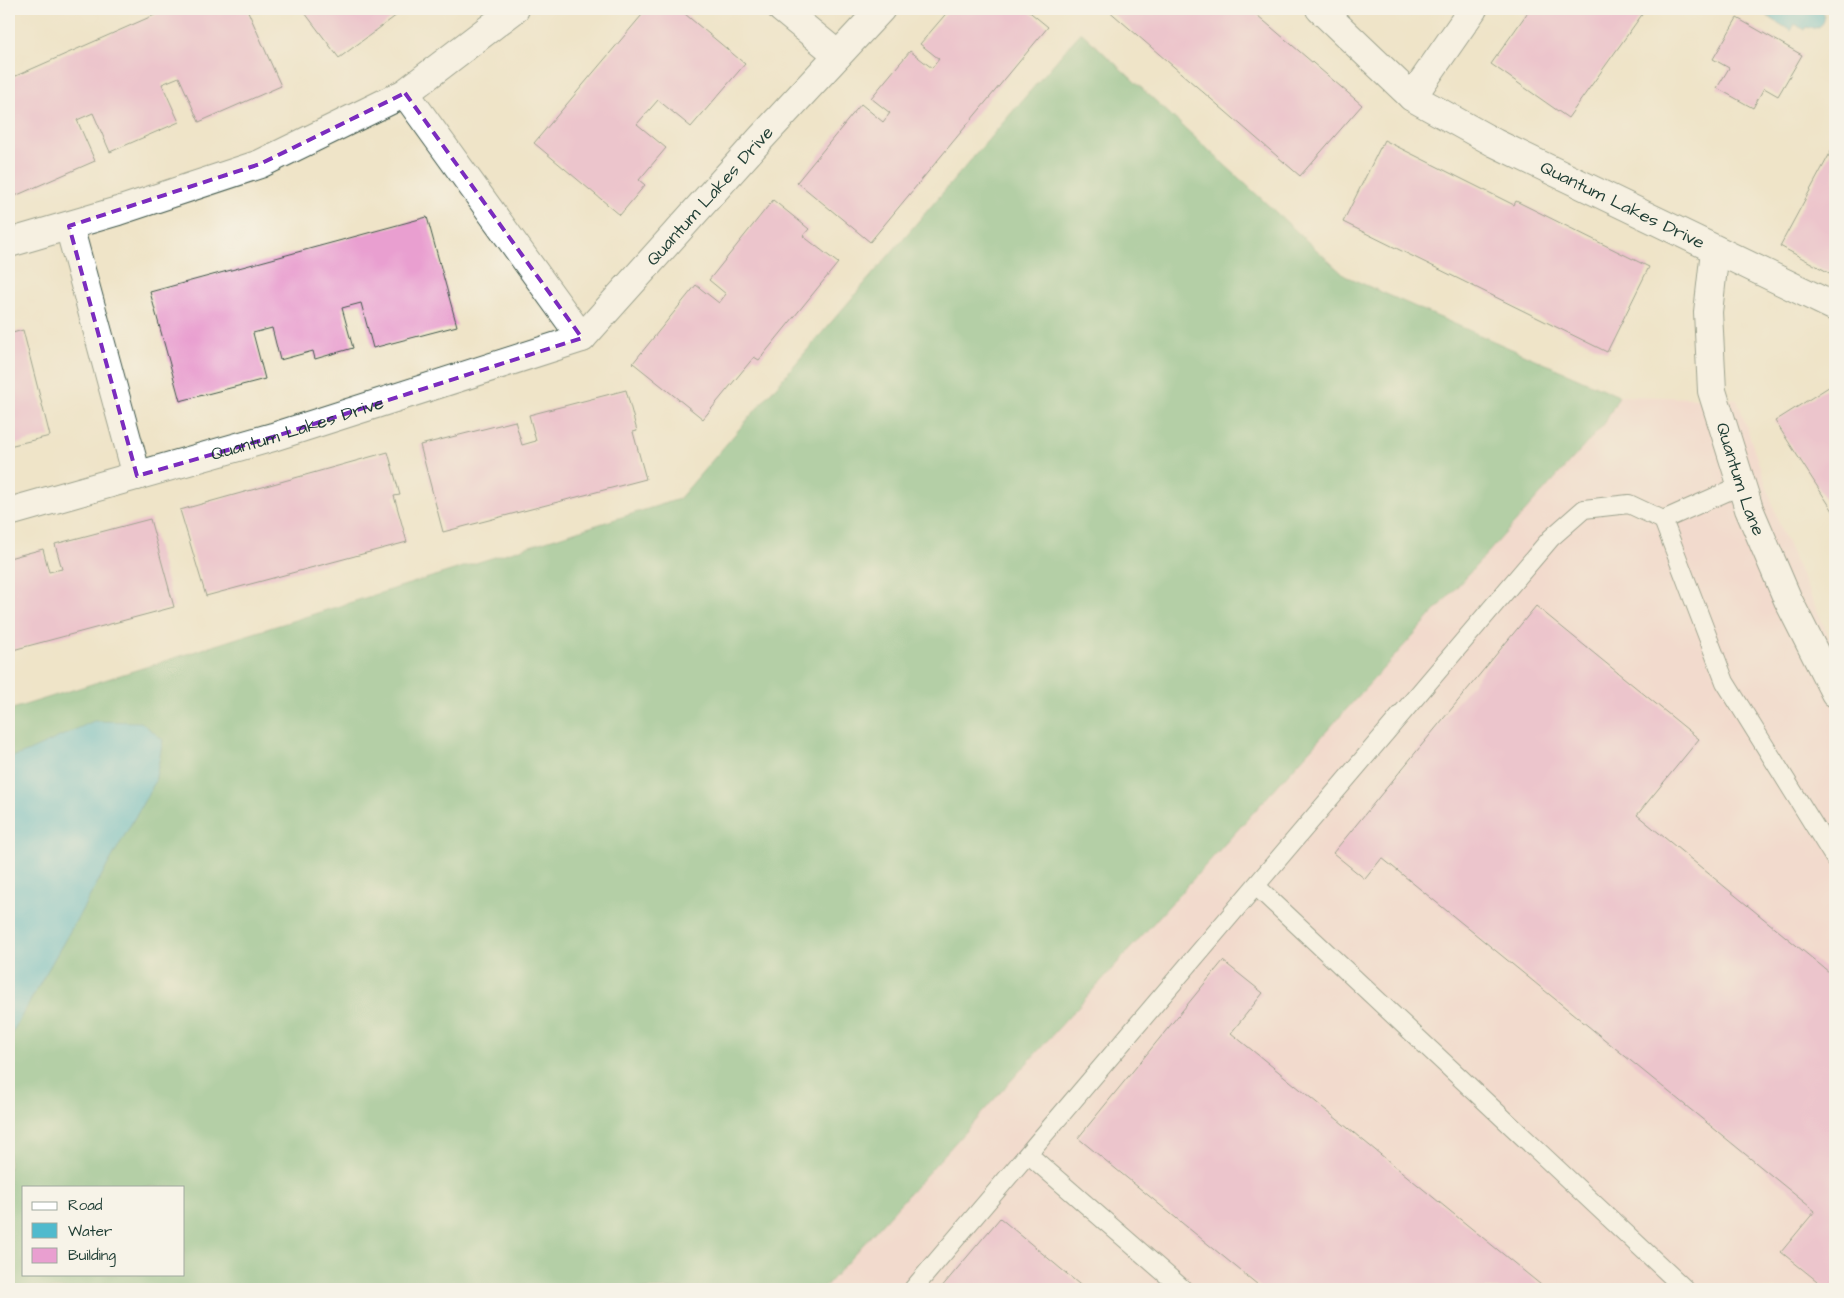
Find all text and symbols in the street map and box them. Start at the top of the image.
street label: Quantum Lakes Drive [640,120,779,271]
street label: Quantum Lakes Drive [1536,154,1709,255]
street label: Quantum Lakes Drive [208,390,387,467]
street label: Quantum Lane [1710,419,1772,540]
legend [22,1186,185,1276]
text: Road [68,1195,103,1216]
text: Water [68,1221,112,1242]
text: Building [68,1245,116,1267]

